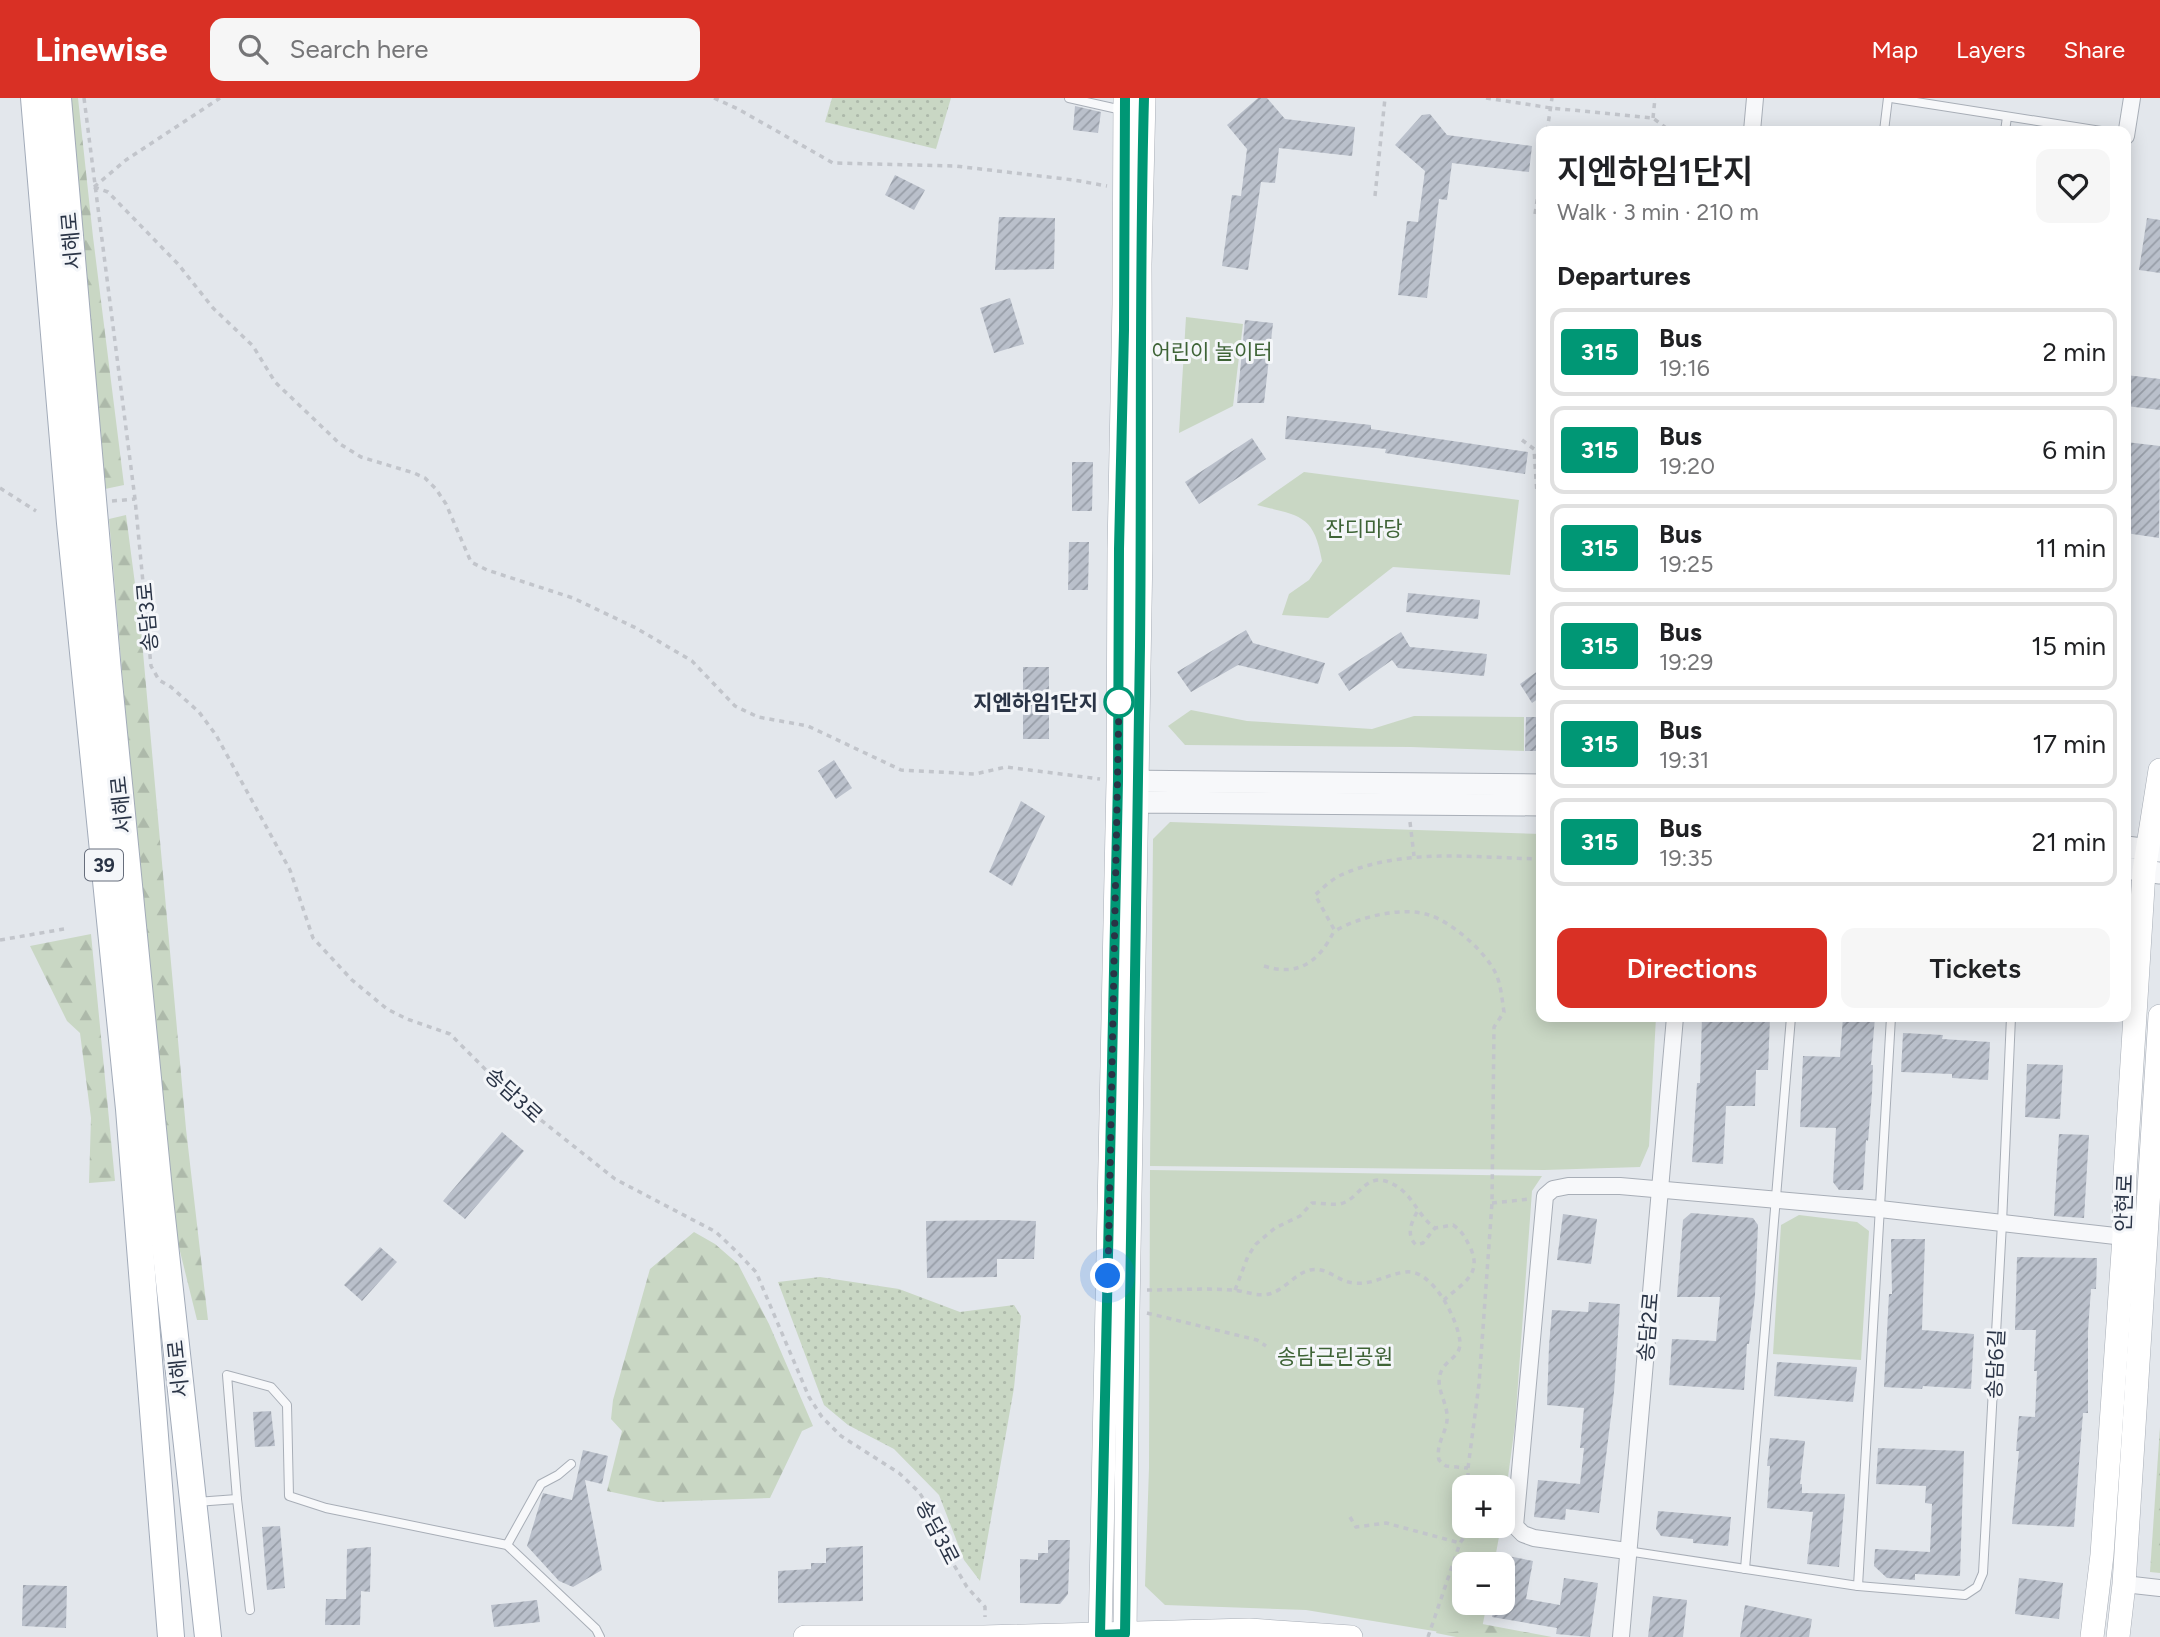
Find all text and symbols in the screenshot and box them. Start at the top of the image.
search box [210,18,700,81]
text: Linewise [35,30,168,69]
icon: search [234,30,272,68]
text: Search here [290,33,428,65]
text: Map [1871,35,1918,64]
text: Layers [1956,35,2025,64]
text: Share [2063,35,2125,64]
button: heart [2036,149,2110,223]
text: 지엔하임1단지 [1557,152,1753,191]
text: Walk · 3 min · 210 m [1557,198,1759,226]
street label: 서해로 [56,211,86,271]
text: Departures [1557,260,1691,292]
text: Bus [1659,322,1702,354]
text: 2 min [2042,336,2106,368]
text: 315 [1581,337,1618,366]
park label: 어린이 놀이터 [1151,339,1273,364]
text: 19:16 [1659,354,1710,382]
text: Bus [1659,420,1702,452]
text: 6 min [2042,434,2106,466]
text: 315 [1581,435,1618,464]
text: 19:20 [1659,452,1715,480]
park label: 잔디마당 [1325,516,1403,541]
text: Bus [1659,518,1702,550]
text: 11 min [2035,532,2106,564]
text: 315 [1581,533,1618,562]
text: 19:25 [1659,550,1713,578]
street label: 송담3로 [132,581,162,653]
text: Bus [1659,616,1702,648]
text: 15 min [2031,630,2106,662]
text: 315 [1581,631,1618,660]
text: 19:29 [1659,648,1713,676]
marker: 지엔하임1단지 [1104,687,1134,717]
place label: 지엔하임1단지 [973,690,1098,715]
text: Bus [1659,714,1702,746]
text: 17 min [2032,728,2106,760]
text: 315 [1581,729,1618,758]
text: 19:31 [1659,746,1709,774]
street label: 서해로 [106,775,136,835]
text: Bus [1659,812,1702,844]
text: 21 min [2032,826,2106,858]
text: 315 [1581,827,1618,856]
text: 19:35 [1659,844,1713,872]
road number: 39 [85,850,123,880]
button: Directions [1557,928,1827,1008]
button: Tickets [1841,928,2110,1008]
street label: 송담3로 [480,1062,548,1128]
street label: 안현로 [2110,1174,2138,1232]
your location [1090,1258,1125,1293]
street label: 송담2로 [1633,1291,1663,1363]
street label: 송담6길 [1981,1328,2009,1400]
street label: 서해로 [163,1339,193,1399]
park label: 송담근린공원 [1277,1344,1393,1369]
map controls [1452,1475,1515,1615]
button: + [1452,1475,1515,1538]
street label: 송담3로 [911,1495,965,1569]
button: − [1452,1552,1515,1615]

